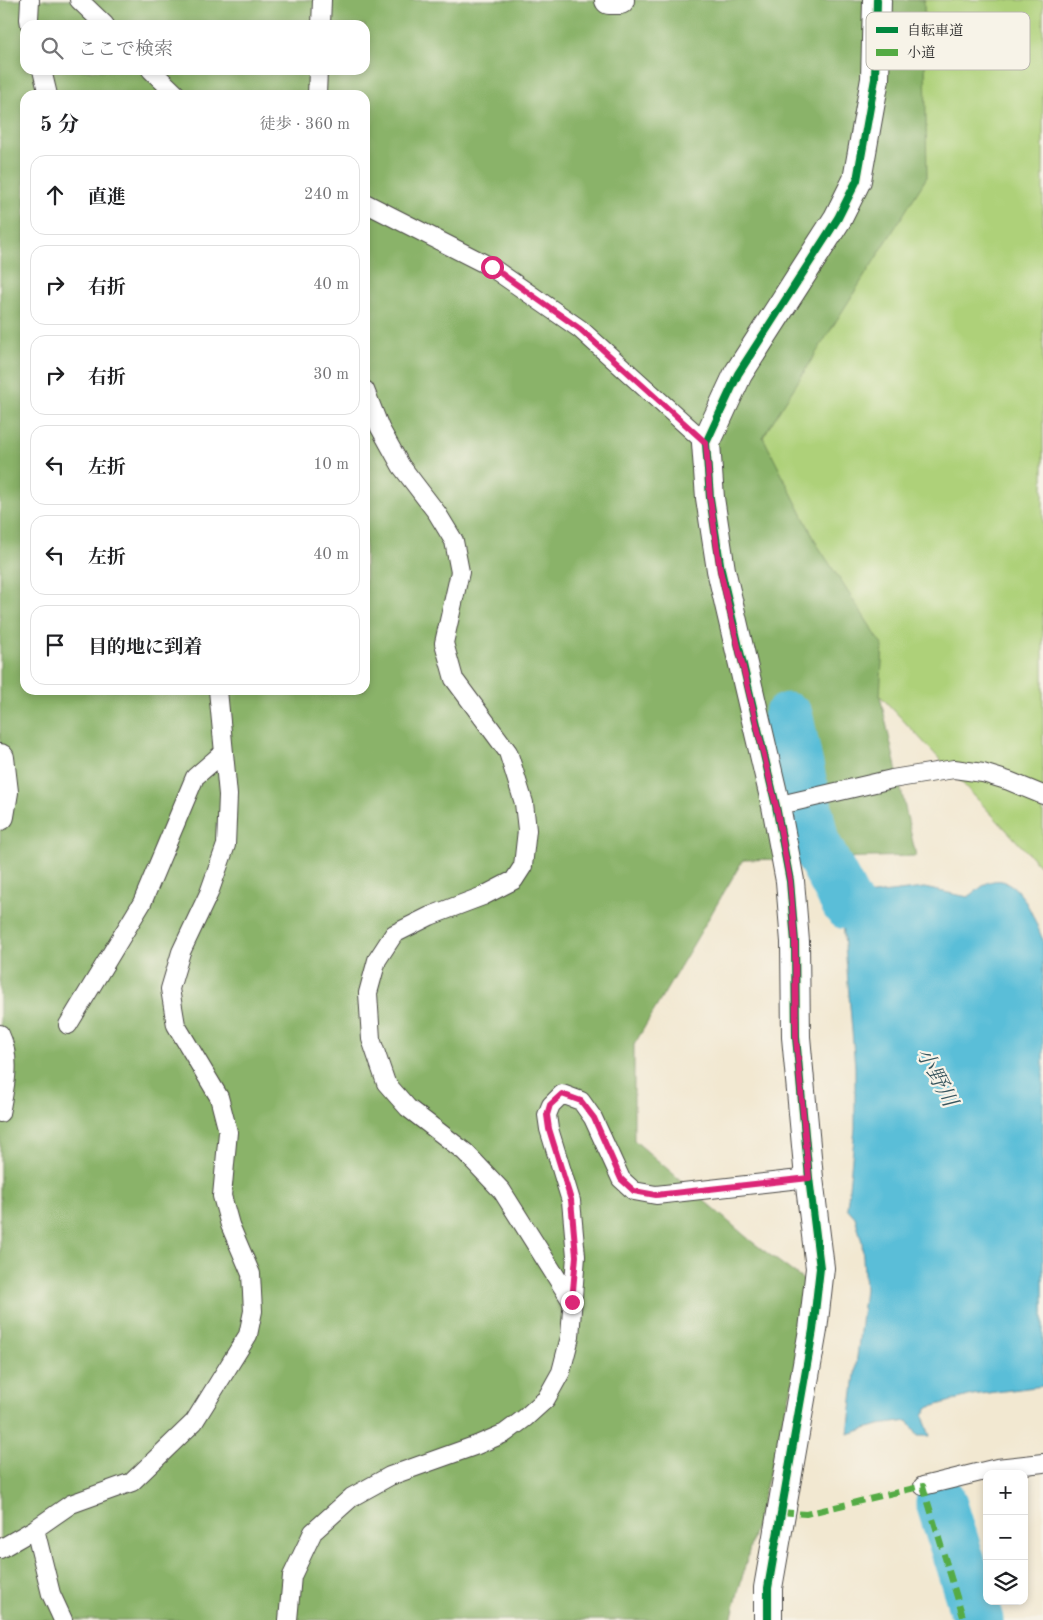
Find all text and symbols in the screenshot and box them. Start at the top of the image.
legend [866,12,1030,70]
search box [20,20,370,75]
text: 自転車道 [907,23,963,38]
icon: search [38,34,66,62]
text: ここで検索 [78,41,173,60]
text: 小道 [907,45,935,60]
text: 5 分 [40,115,79,136]
text: 徒歩 · 360 m [260,117,350,133]
icon: ahead [41,181,69,209]
text: 240 m [304,187,349,203]
text: 直進 [88,189,126,208]
route start [481,256,504,279]
icon: right [41,271,69,299]
text: 40 m [313,277,349,293]
text: 右折 [88,279,126,298]
icon: right [41,361,69,389]
text: 30 m [313,367,349,383]
text: 右折 [88,369,126,388]
icon: left [41,451,69,479]
text: 10 m [313,457,349,473]
text: 左折 [88,459,126,478]
icon: left [41,541,69,569]
text: 40 m [313,547,349,563]
text: 左折 [88,549,126,568]
icon: arrive [41,631,69,659]
text: 目的地に到着 [88,639,202,658]
water label: 小野川 [912,1044,962,1112]
route end [561,1291,584,1314]
map controls [983,1470,1028,1605]
button: + [983,1470,1028,1515]
button: − [983,1515,1028,1560]
button: layers [983,1560,1028,1605]

